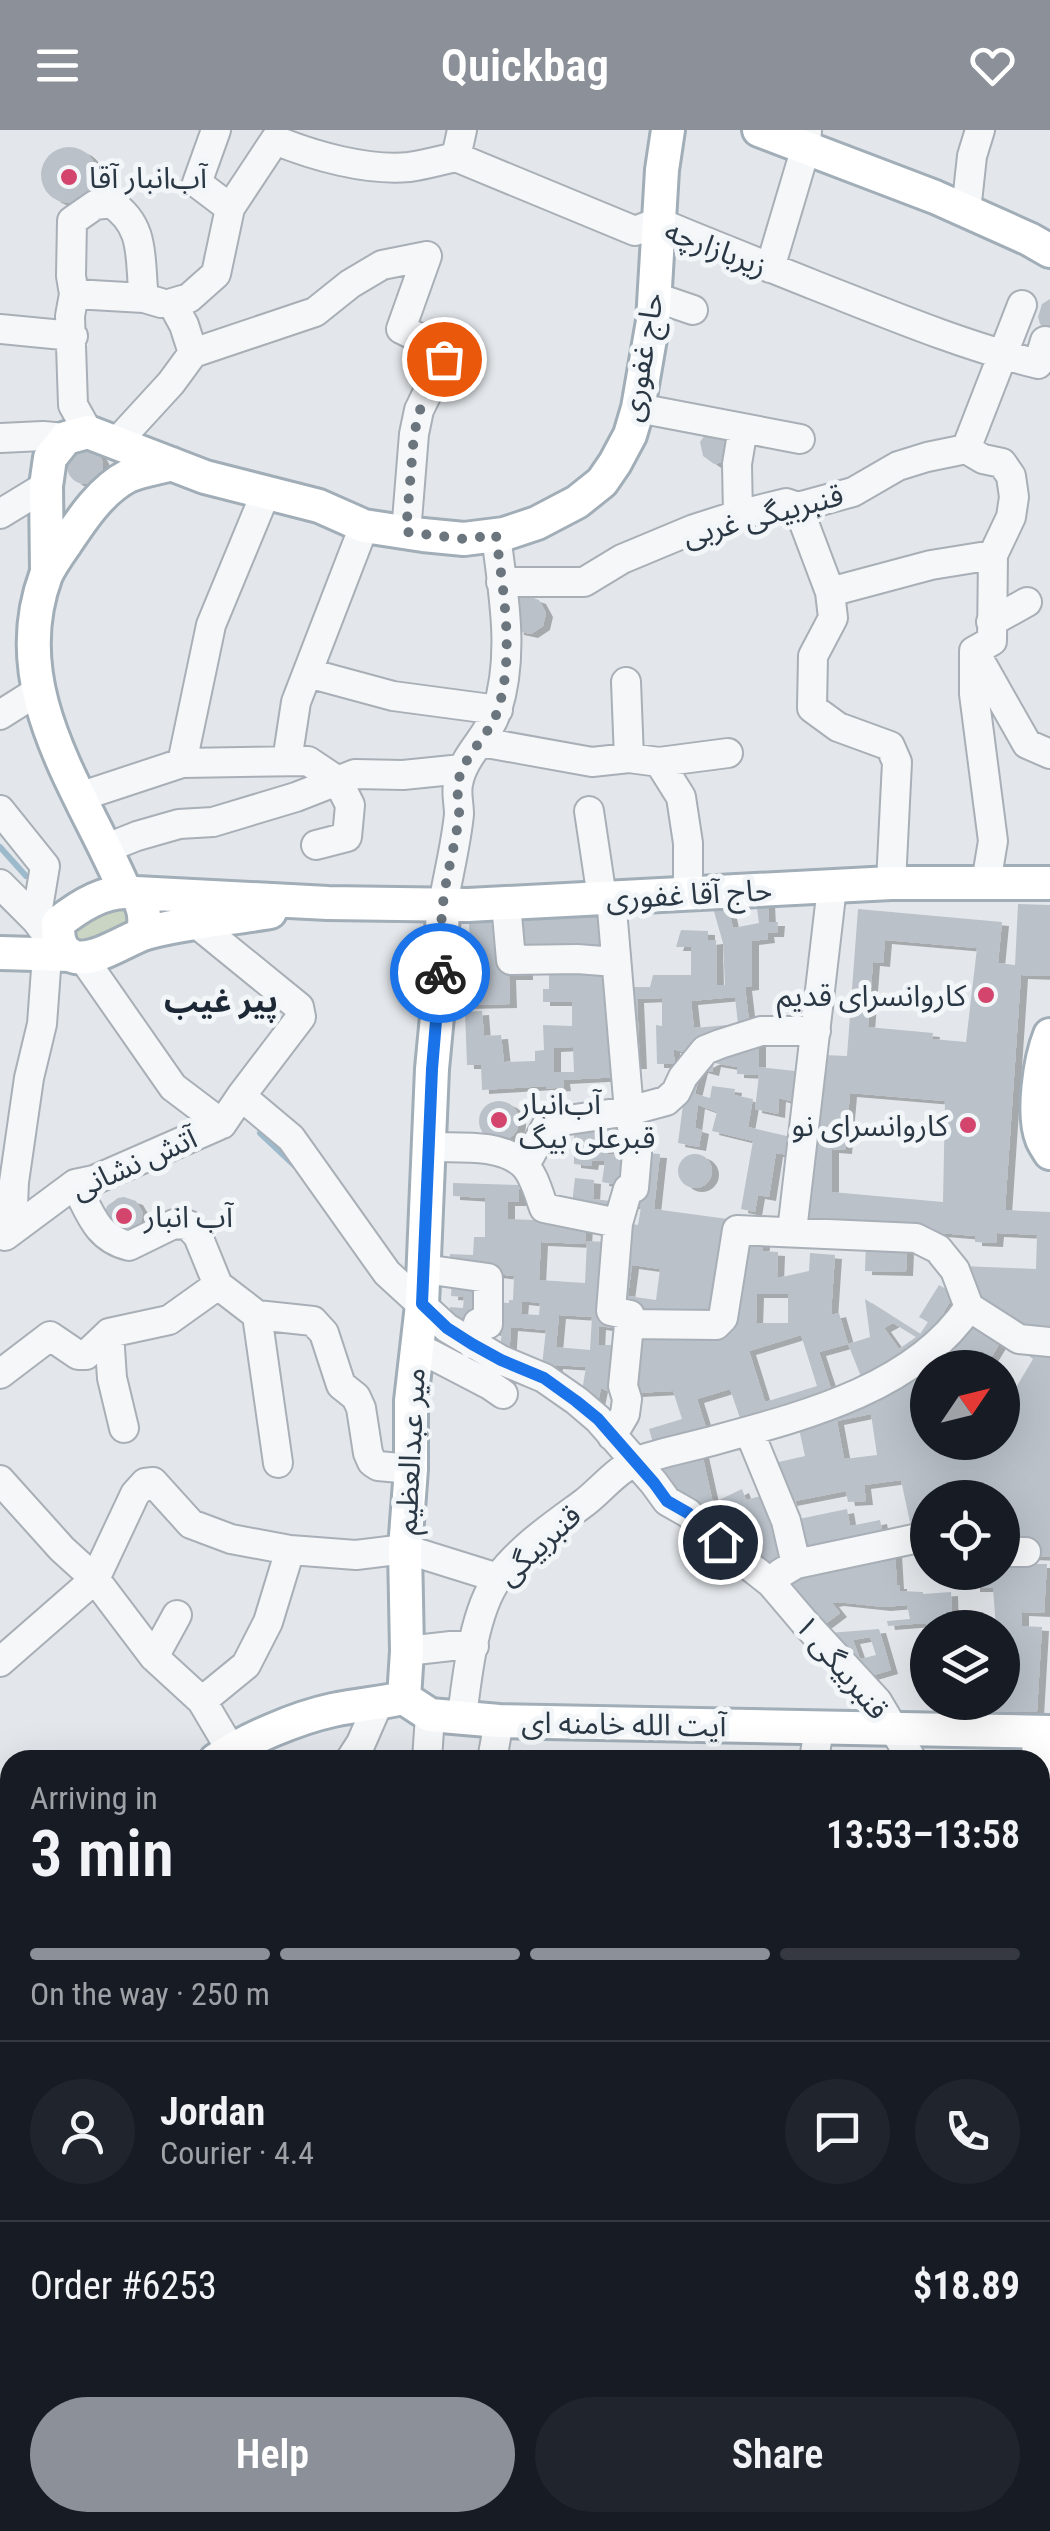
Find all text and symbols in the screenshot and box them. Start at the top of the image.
icon: menu [30,38,85,93]
icon: heart [965,38,1020,93]
text: Quickbag [441,39,609,92]
place label: آب‌انبار آقا [89,160,208,195]
marker: آب‌انبار آقا [58,166,80,188]
street label: زیربازارچه [659,213,772,285]
street label: حاج غفوری [613,290,675,425]
pin [402,317,487,402]
icon: bag [417,332,472,387]
street label: قنبربیگی غربی [679,477,847,553]
street label: حاج آقا غفوری [605,872,773,921]
courier [390,923,490,1023]
icon: bike [413,946,468,1001]
place label: کاروانسرای قدیم [777,978,967,1019]
district label: پیر غیب [164,982,278,1023]
marker: کاروانسرای قدیم [975,984,997,1006]
place label: آب‌انبار قبرعلی بیگ [518,1086,655,1155]
place label: کاروانسرای نو [792,1108,949,1143]
marker: آب‌انبار قبرعلی بیگ [488,1109,510,1131]
marker: کاروانسرای نو [957,1114,979,1136]
street label: آتش نشانی [66,1119,203,1206]
place label: آب انبار [143,1199,234,1234]
marker: آب انبار [113,1205,135,1227]
north arrow [910,1350,1020,1460]
map controls [910,1350,1020,1720]
street label: میر عبدالعظیم [388,1367,438,1536]
button: locate [910,1480,1020,1590]
street label: قنبربیگی [490,1498,588,1592]
pin [678,1500,763,1585]
icon: home [693,1515,748,1570]
street label: قنبربیگی ۱ [788,1608,896,1726]
button: layers [910,1610,1020,1720]
street label: آیت الله خامنه ای [521,1705,728,1743]
text: Arriving in [30,1779,158,1817]
text: 13:53–13:58 [826,1813,1020,1857]
text: 3 min [30,1816,174,1892]
text: On the way · 250 m [30,1975,270,2013]
button: person [30,2079,135,2184]
button: chat [785,2079,890,2184]
button: phone [915,2079,1020,2184]
text: Jordan [160,2090,265,2134]
text: Courier · 4.4 [160,2134,314,2172]
text: Order #6253 [30,2264,217,2308]
text: $18.89 [913,2264,1020,2308]
button: Help [30,2397,515,2512]
button: Share [535,2397,1020,2512]

